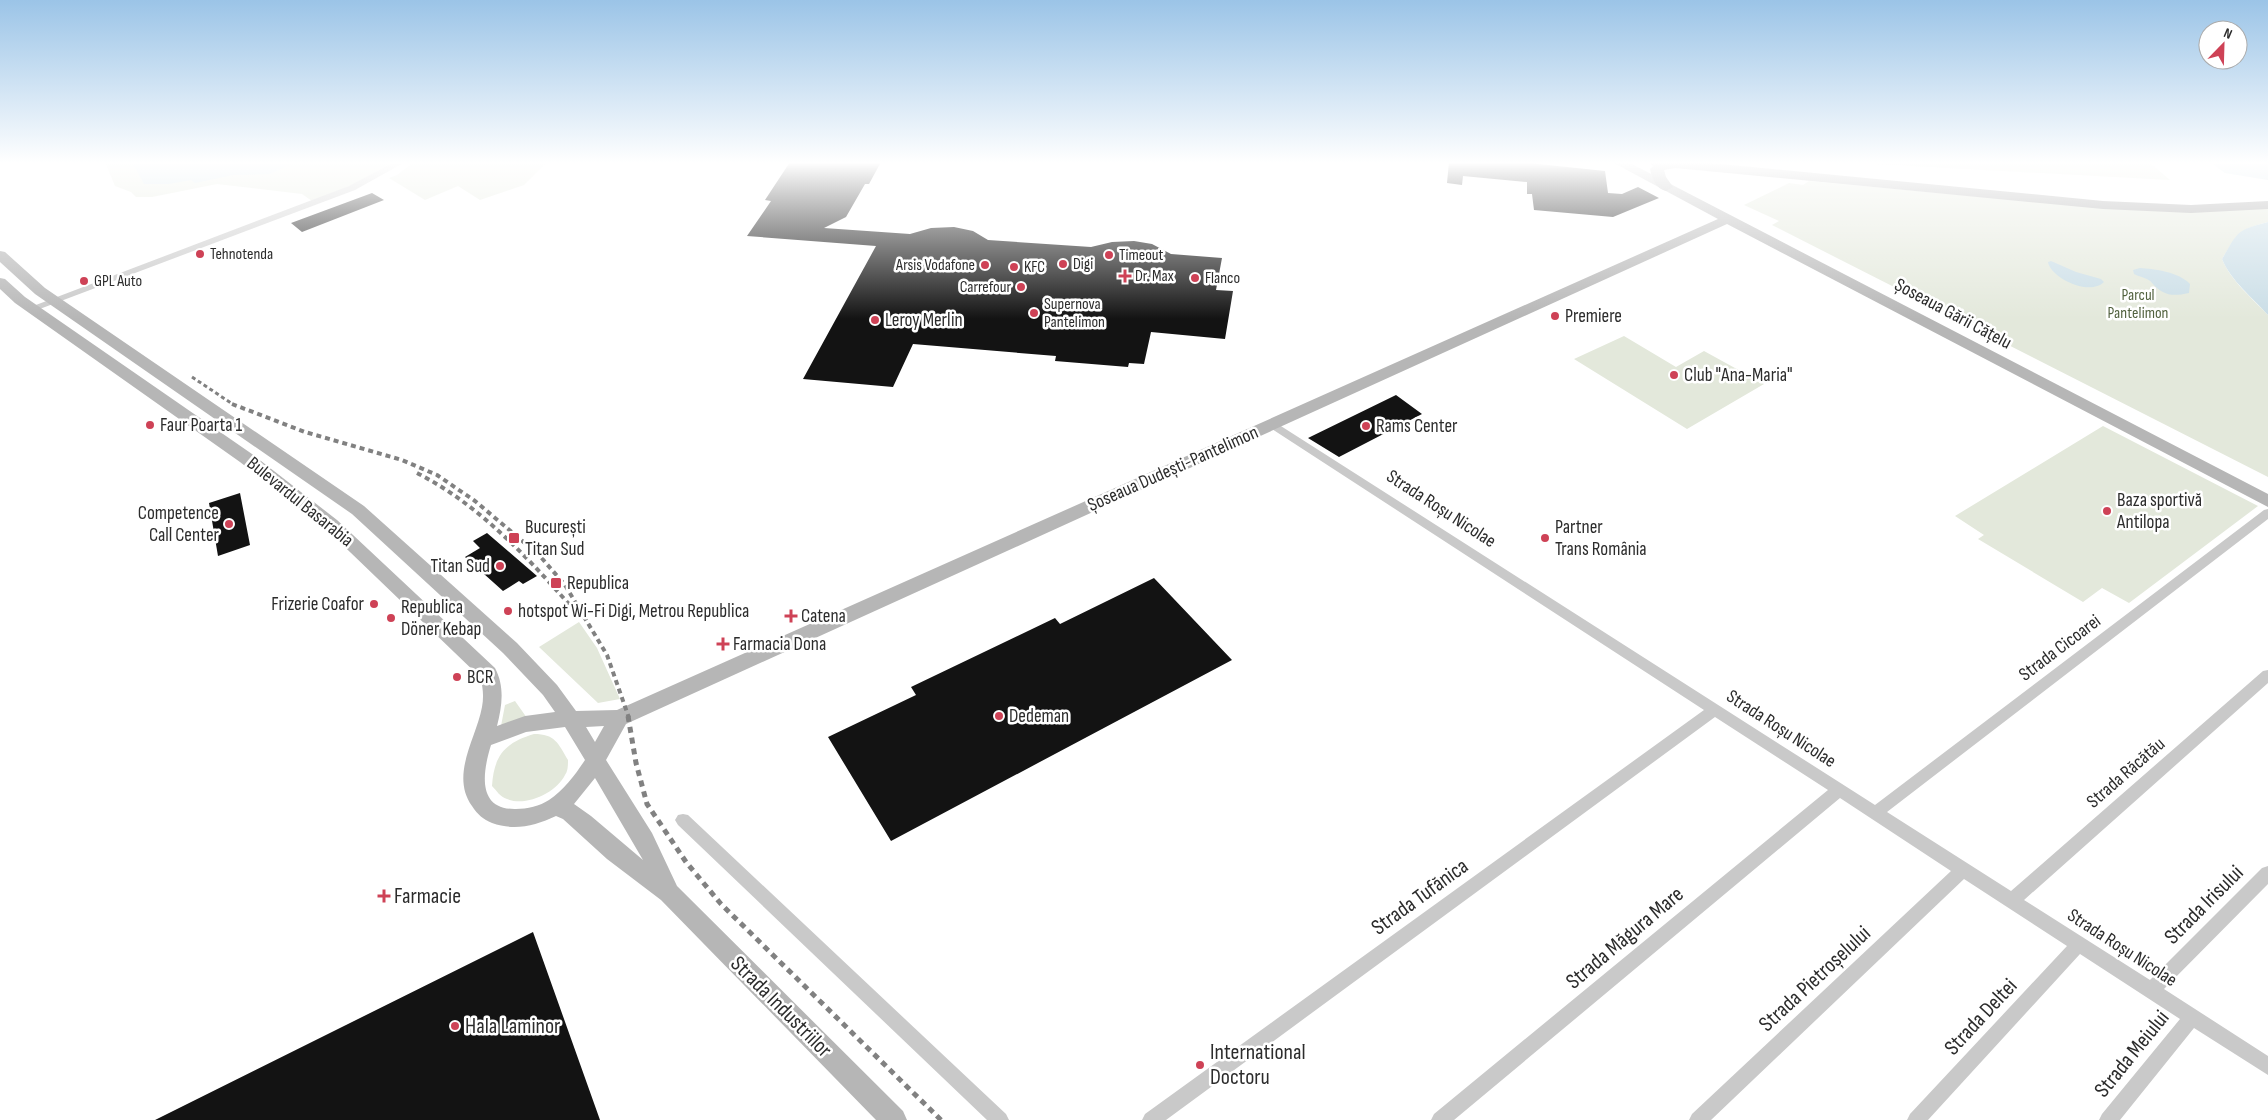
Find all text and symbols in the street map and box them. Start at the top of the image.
north arrow [2198,20,2248,70]
text: N [2221,24,2235,43]
place label: Tehnotenda [210,245,273,264]
place label: Timeout [1119,246,1164,265]
marker: Tehnotenda [194,248,206,260]
marker: Timeout [1103,249,1115,261]
place label: Digi [1073,255,1093,274]
place label: Arsis Vodafone [895,256,975,275]
place label: KFC [1024,258,1045,277]
marker: Digi [1057,258,1069,270]
marker: Arsis Vodafone [979,259,991,271]
marker: KFC [1008,261,1020,273]
place label: Dr. Max [1135,267,1174,286]
place label: Flanco [1205,269,1240,288]
marker: Dr. Max [1119,270,1131,282]
place label: GPL Auto [94,272,142,291]
marker: Flanco [1189,272,1201,284]
street label: Șoseaua Gării Cățelu [1891,273,2015,355]
marker: GPL Auto [78,275,90,287]
place label: Carrefour [960,278,1011,297]
marker: Carrefour [1015,281,1027,293]
park label: Parcul Pantelimon [2108,286,2168,323]
place label: Supernova Pantelimon [1044,295,1105,332]
place label: Premiere [1565,305,1622,328]
marker: Supernova Pantelimon [1028,307,1040,319]
place label: Leroy Merlin [885,309,963,332]
marker: Premiere [1549,310,1561,322]
marker: Leroy Merlin [869,314,881,326]
place label: Club "Ana-Maria" [1684,364,1793,387]
marker: Club "Ana-Maria" [1668,369,1680,381]
place label: Faur Poarta 1 [160,414,243,437]
place label: Rams Center [1376,415,1458,438]
marker: Faur Poarta 1 [144,419,156,431]
marker: Rams Center [1360,420,1372,432]
street label: Șoseaua Dudești-Pantelimon [1084,421,1262,517]
street label: Bulevardul Basarabia [242,452,358,552]
street label: Strada Roșu Nicolae [1382,465,1500,553]
place label: Baza sportivă Antilopa [2116,489,2202,534]
place label: Competence Call Center [138,502,220,547]
marker: Baza sportivă Antilopa [2101,505,2113,517]
place label: București Titan Sud [525,516,586,561]
place label: Partner Trans România [1555,516,1647,561]
marker: Competence Call Center [223,518,235,530]
marker: București Titan Sud [507,531,521,545]
marker: Partner Trans România [1539,532,1551,544]
place label: Titan Sud [431,555,490,578]
marker: Titan Sud [494,560,506,572]
place label: Republica [567,572,629,595]
marker: Republica [549,576,563,590]
place label: Frizerie Coafor [271,593,365,616]
place label: Republica Döner Kebap [401,596,481,641]
marker: Frizerie Coafor [368,598,380,610]
place label: hotspot Wi-Fi Digi, Metrou Republica [518,600,749,623]
marker: hotspot Wi-Fi Digi, Metrou Republica [502,605,514,617]
place label: Catena [801,605,846,628]
marker: Catena [785,610,797,622]
street label: Strada Cicoarei [2015,610,2105,686]
marker: Republica Döner Kebap [385,612,397,624]
place label: Farmacia Dona [733,633,826,656]
marker: Farmacia Dona [717,638,729,650]
place label: BCR [467,666,494,689]
marker: BCR [451,671,463,683]
street label: Strada Roșu Nicolae [1722,685,1840,773]
place label: Dedeman [1009,705,1069,728]
marker: Dedeman [993,710,1005,722]
street label: Strada Răcătău [2082,733,2170,813]
street label: Strada Tufănica [1366,853,1474,941]
street label: Strada Irisului [2159,860,2249,950]
street label: Strada Măgura Mare [1561,881,1689,995]
place label: Farmacie [394,883,461,910]
marker: Farmacie [378,890,390,902]
street label: Strada Roșu Nicolae [2063,904,2181,992]
street label: Strada Pietroșelului [1753,920,1877,1038]
street label: Strada Industriilor [725,951,837,1063]
street label: Strada Deltei [1939,973,2023,1061]
street label: Strada Meiului [2089,1005,2175,1103]
place label: Hala Laminor [465,1013,560,1040]
marker: Hala Laminor [449,1020,461,1032]
place label: International Doctoru [1210,1039,1306,1091]
marker: International Doctoru [1194,1059,1206,1071]

